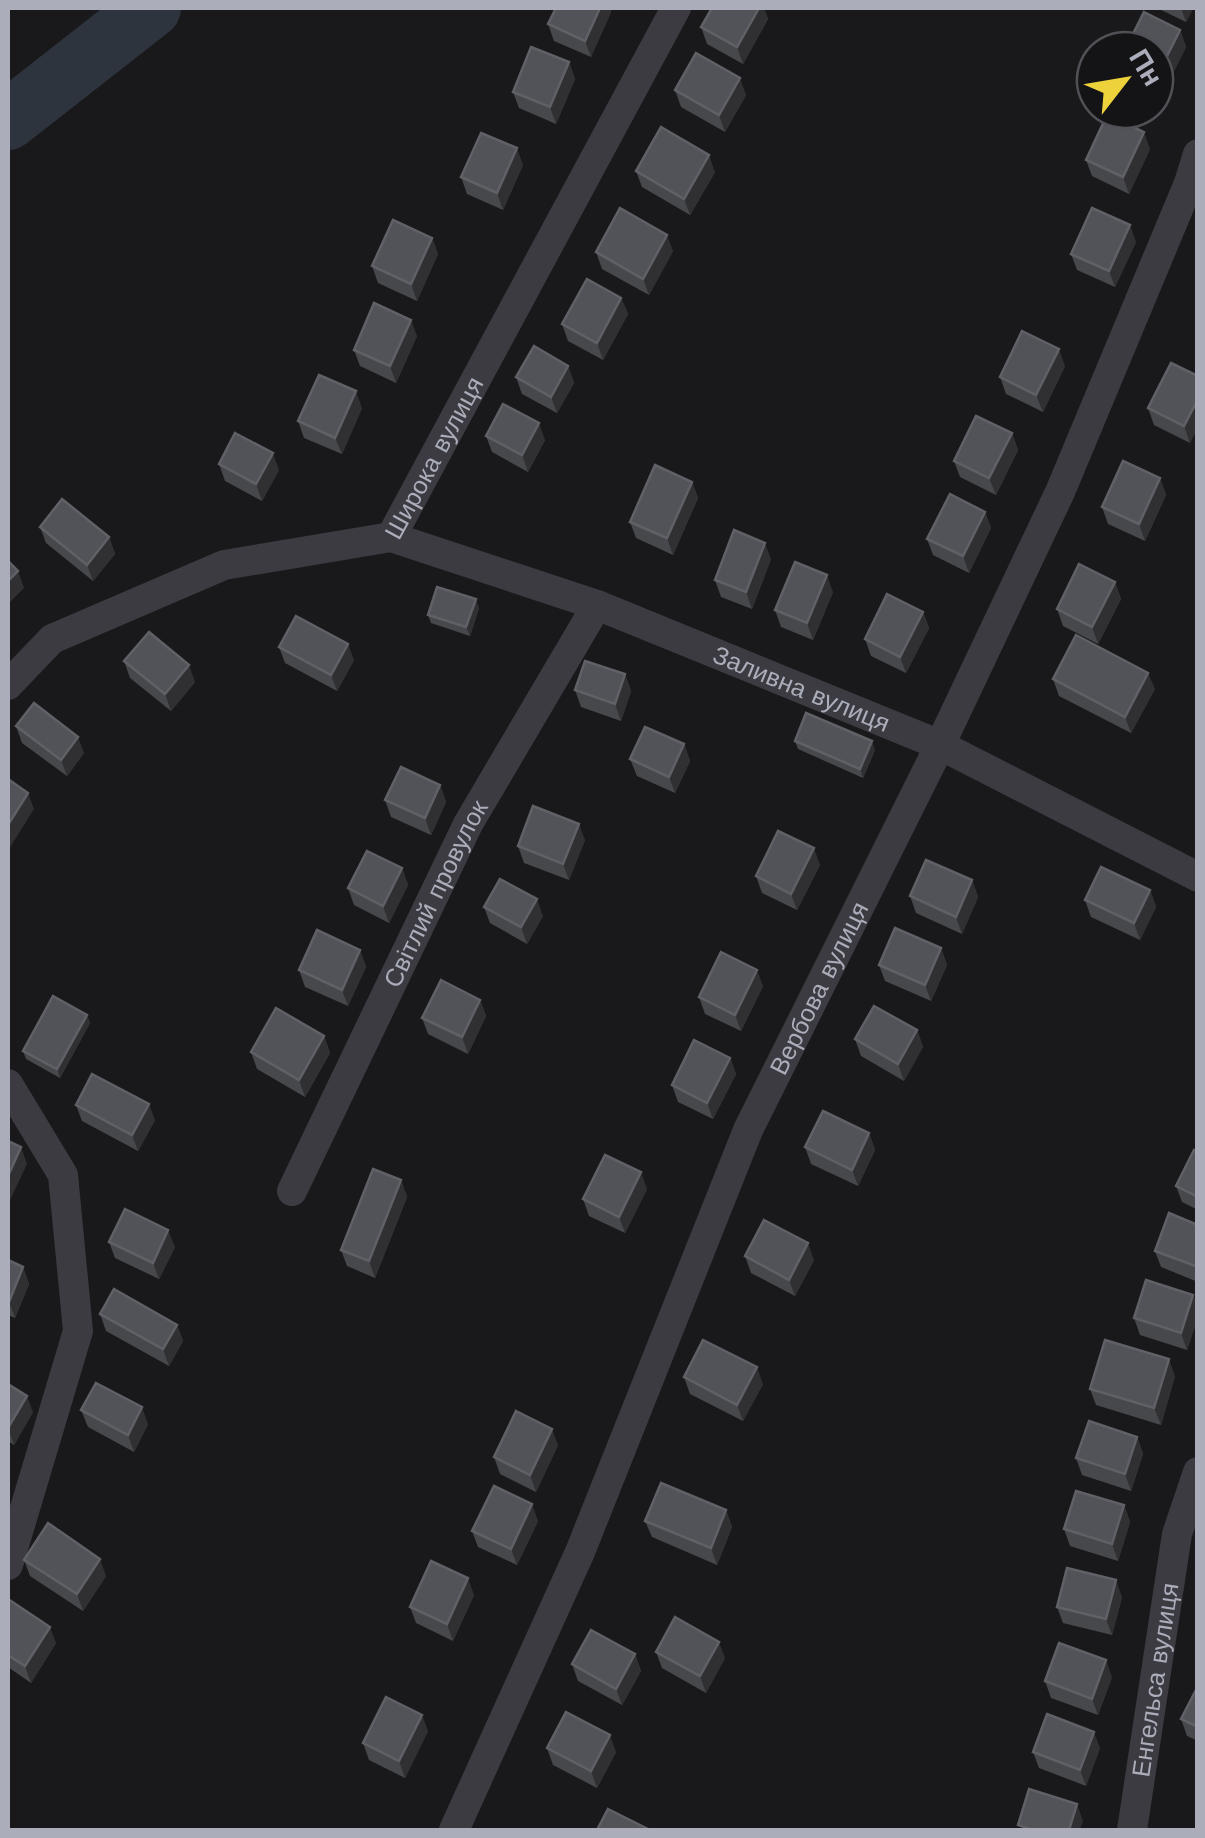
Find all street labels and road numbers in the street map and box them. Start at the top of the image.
street label: Широка вулиця [379,372,490,544]
street label: Заливна вулиця [709,640,894,738]
street label: Світлий провулок [378,794,494,992]
street label: Вербова вулиця [764,897,874,1080]
street label: Енгельса вулиця [1126,1581,1184,1779]

